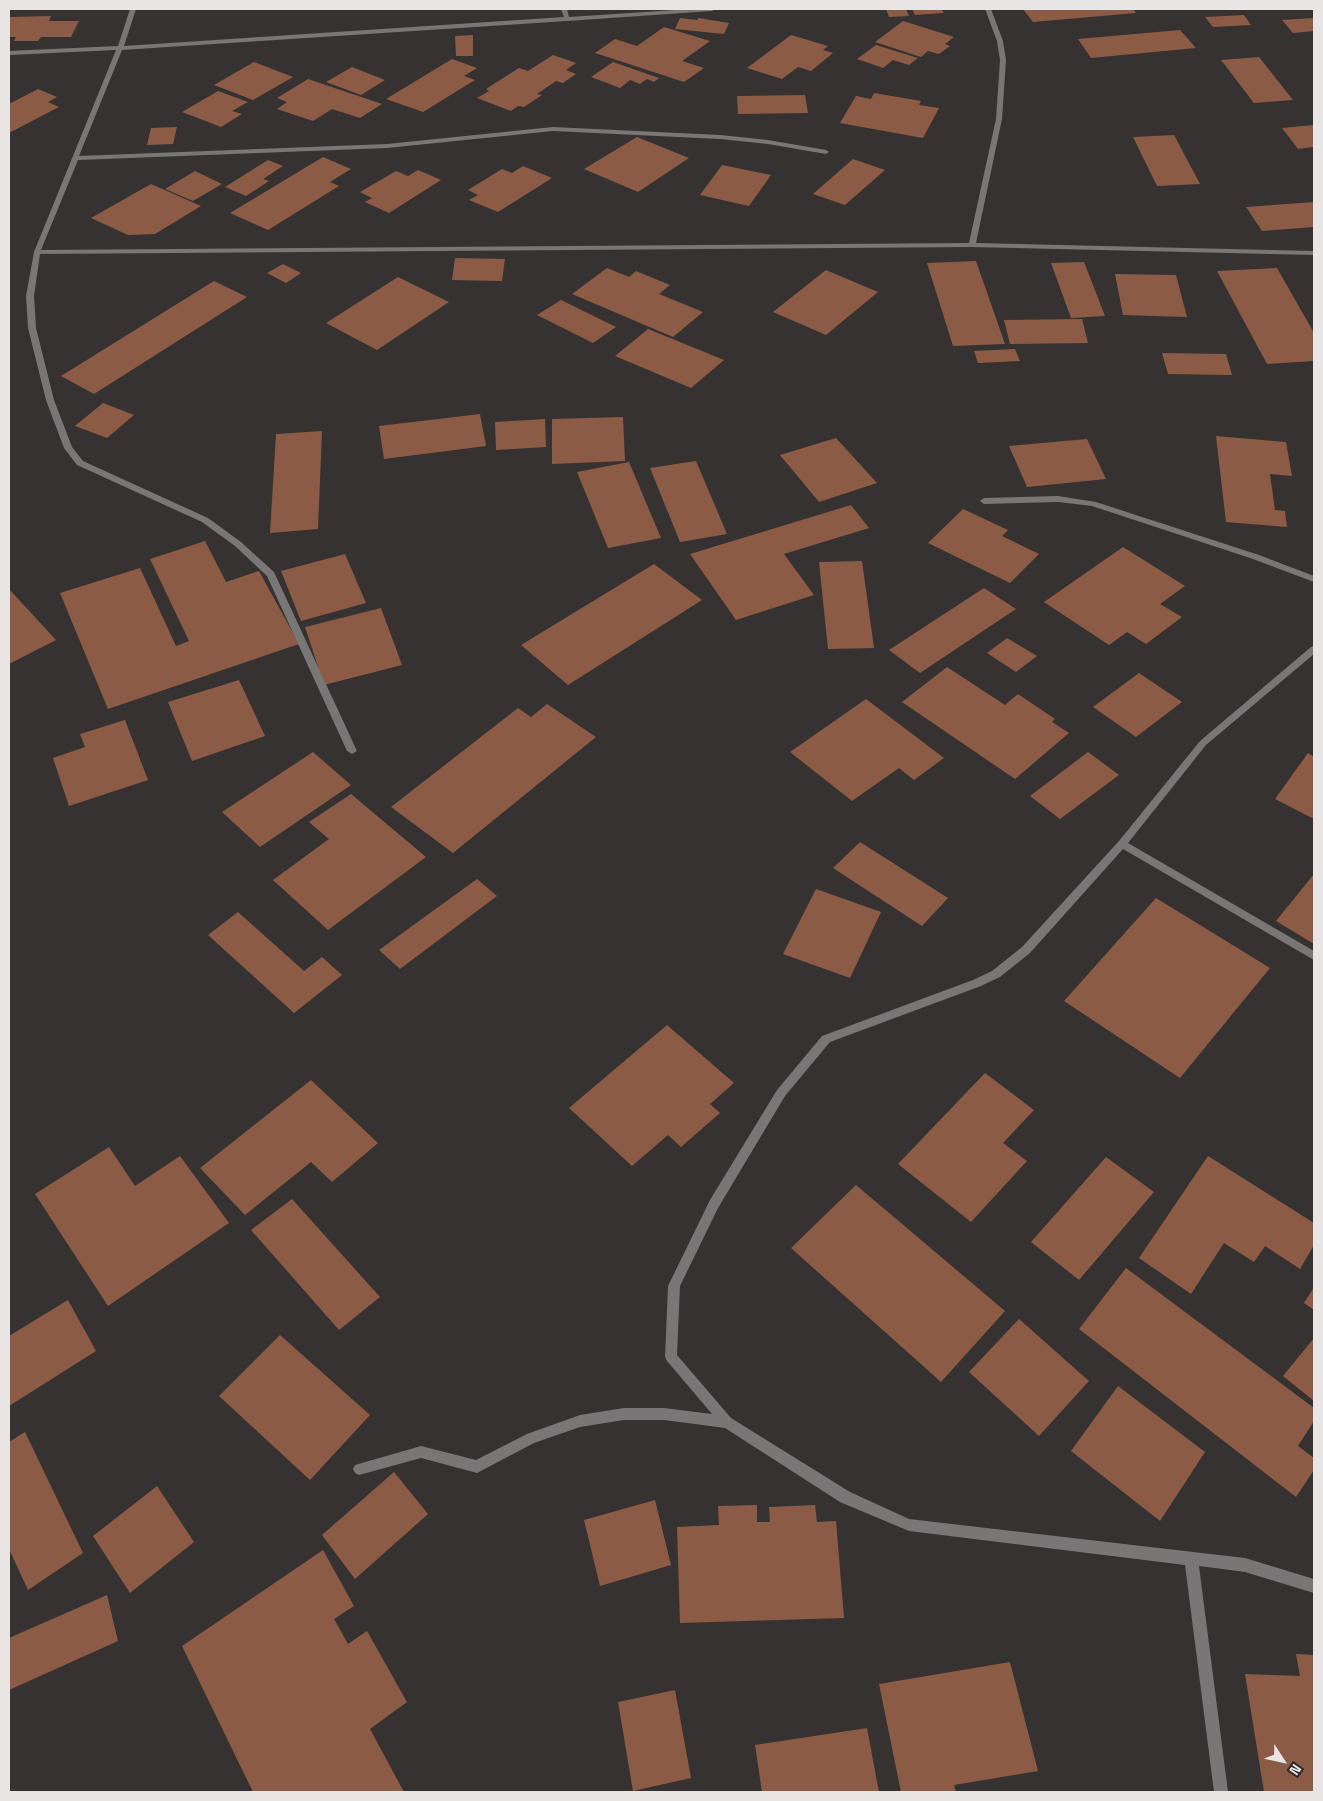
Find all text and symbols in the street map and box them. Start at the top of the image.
north arrow [1258,1736,1308,1786]
text: N [1285,1761,1305,1779]

